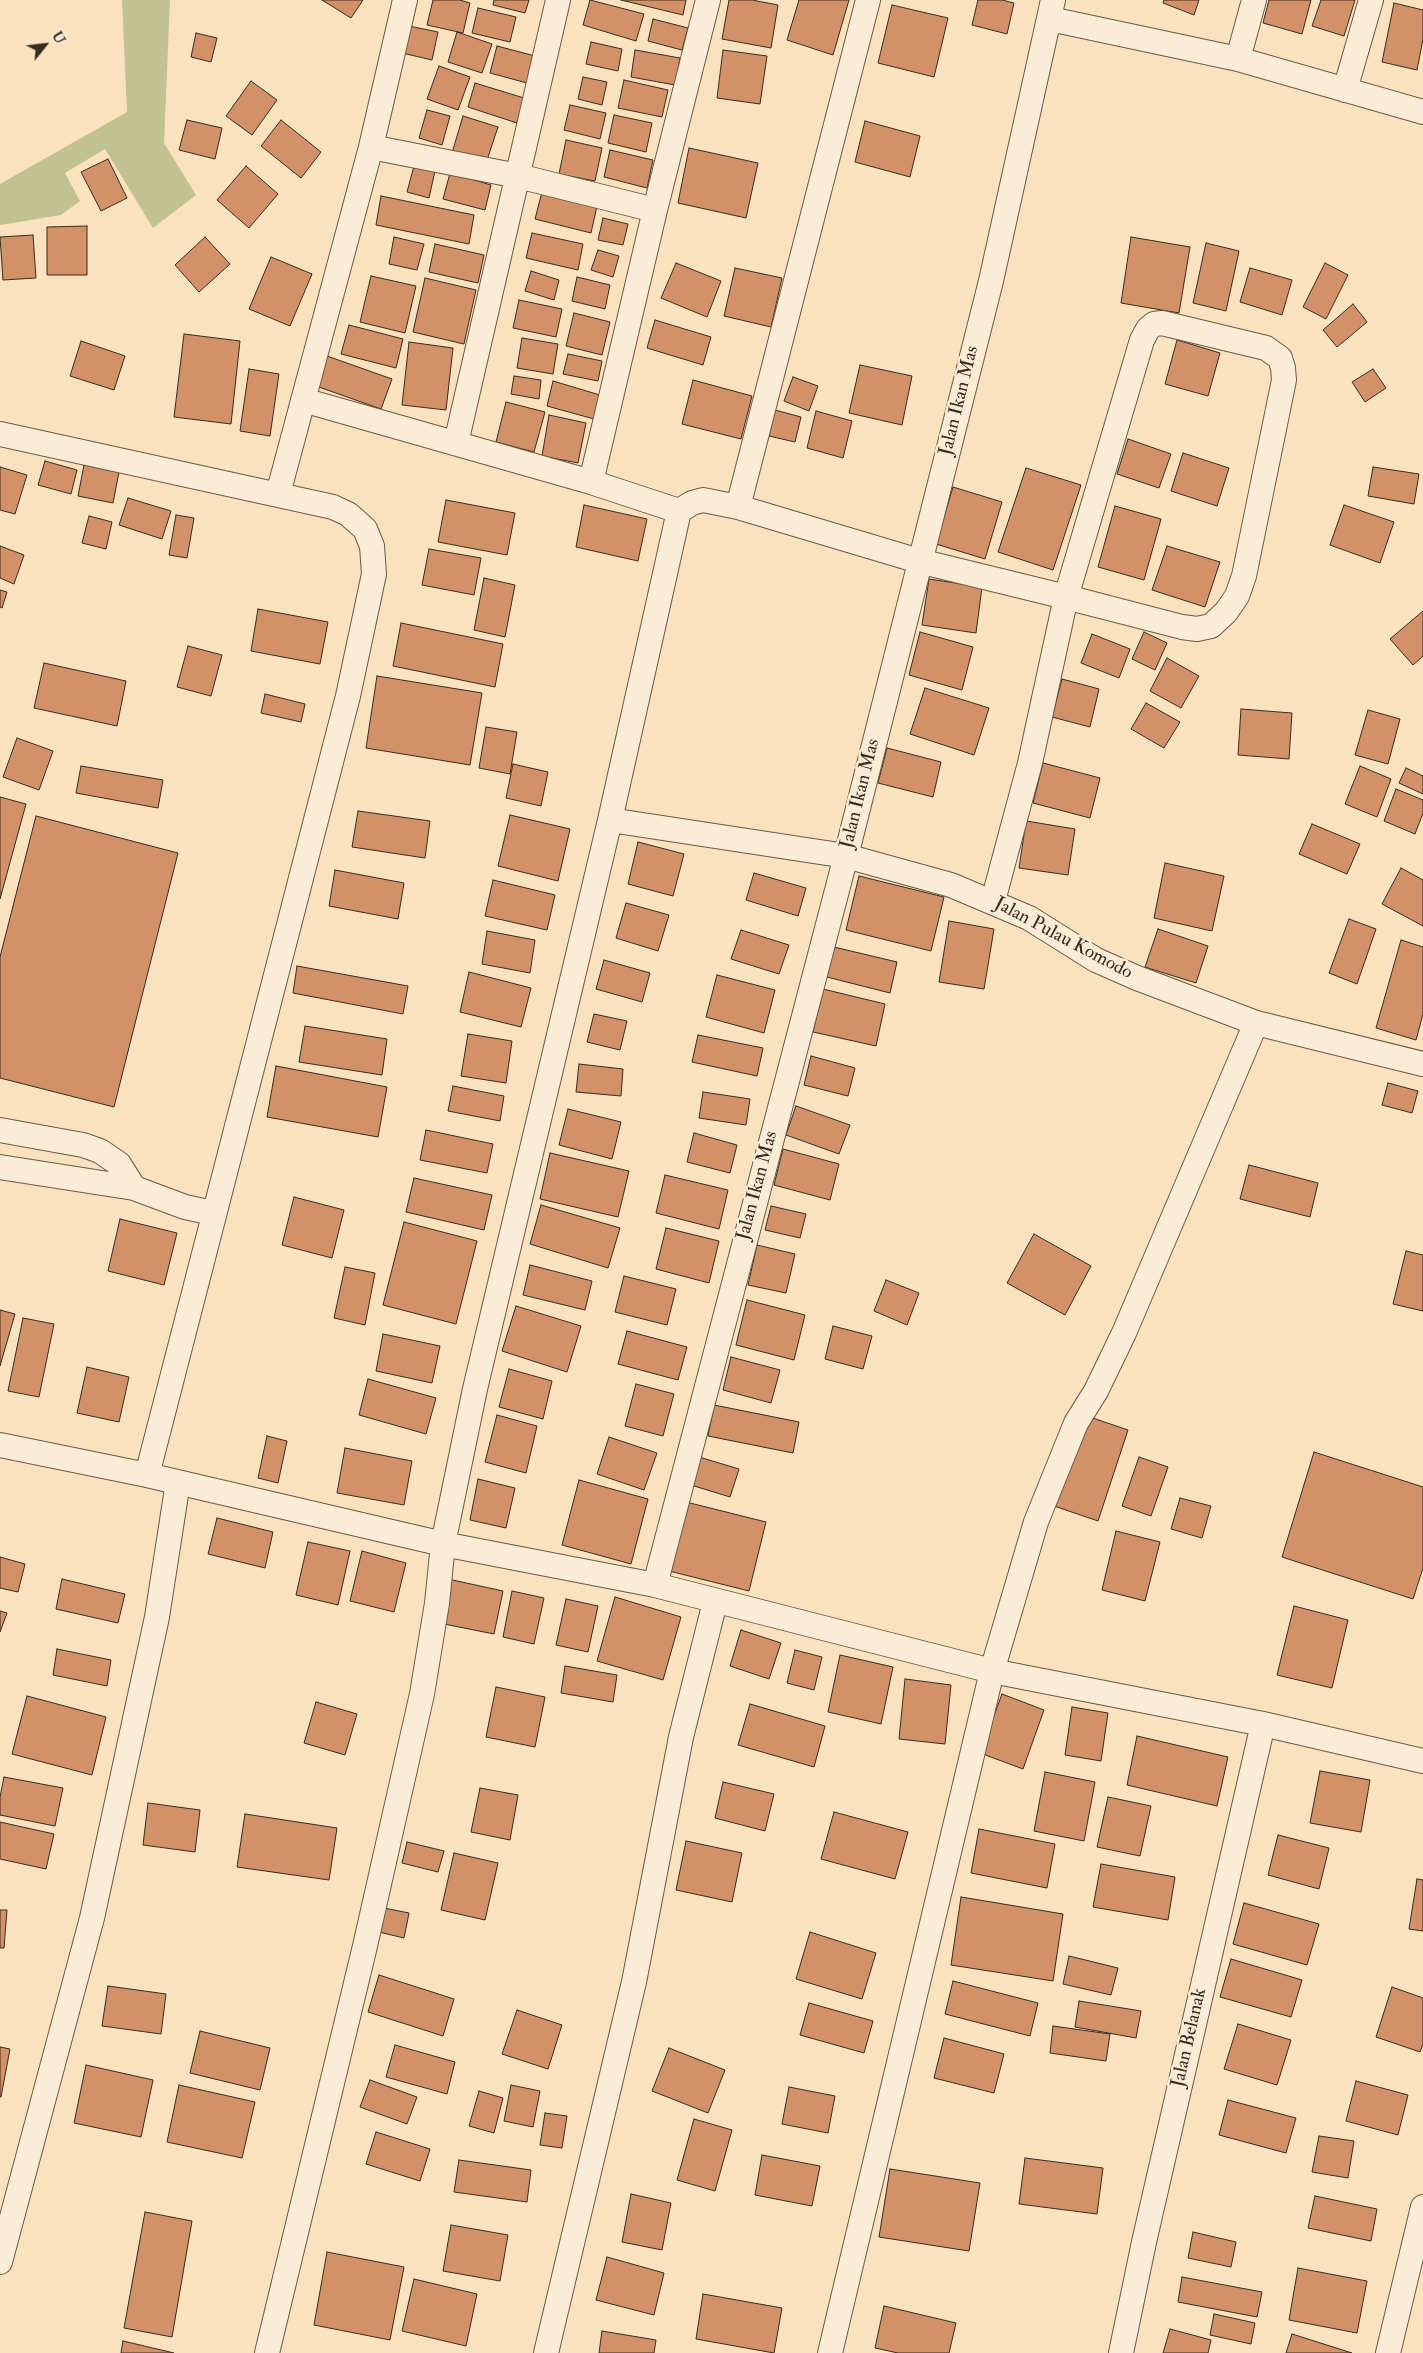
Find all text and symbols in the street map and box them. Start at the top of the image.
north arrow [20,20,70,70]
text: U [48,28,69,47]
street label: Jalan Ikan Mas [935,344,985,458]
street label: Jalan Ikan Mas [836,737,886,851]
street label: Jalan Pulau Komodo [990,893,1136,985]
street label: Jalan Ikan Mas [732,1129,784,1243]
street label: Jalan Belanak [1167,1986,1213,2090]

